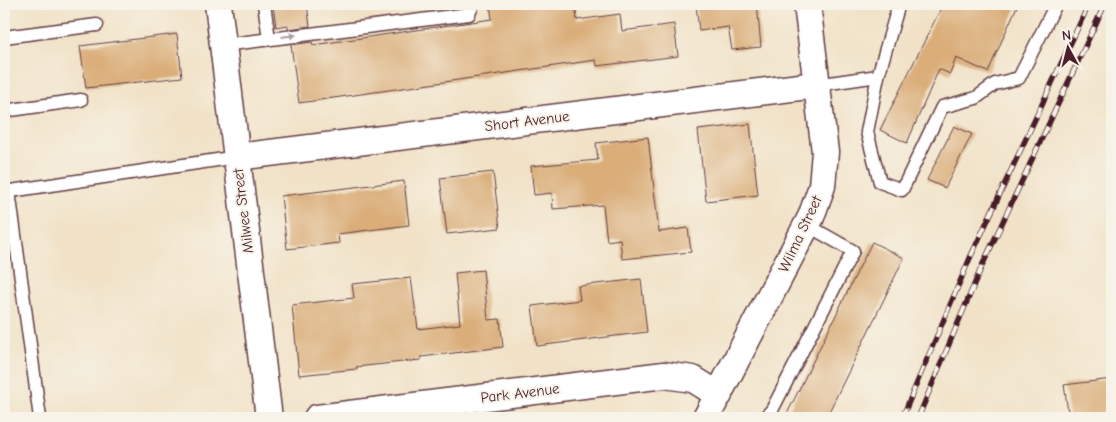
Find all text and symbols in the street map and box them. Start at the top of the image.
north arrow [1044,22,1094,72]
text: N [1061,27,1072,45]
one-way arrow [281,32,297,40]
street label: Short Avenue [484,107,571,135]
street label: Milwee Street [229,167,257,255]
street label: Wilma Street [774,192,826,275]
street label: Park Avenue [479,379,561,407]

